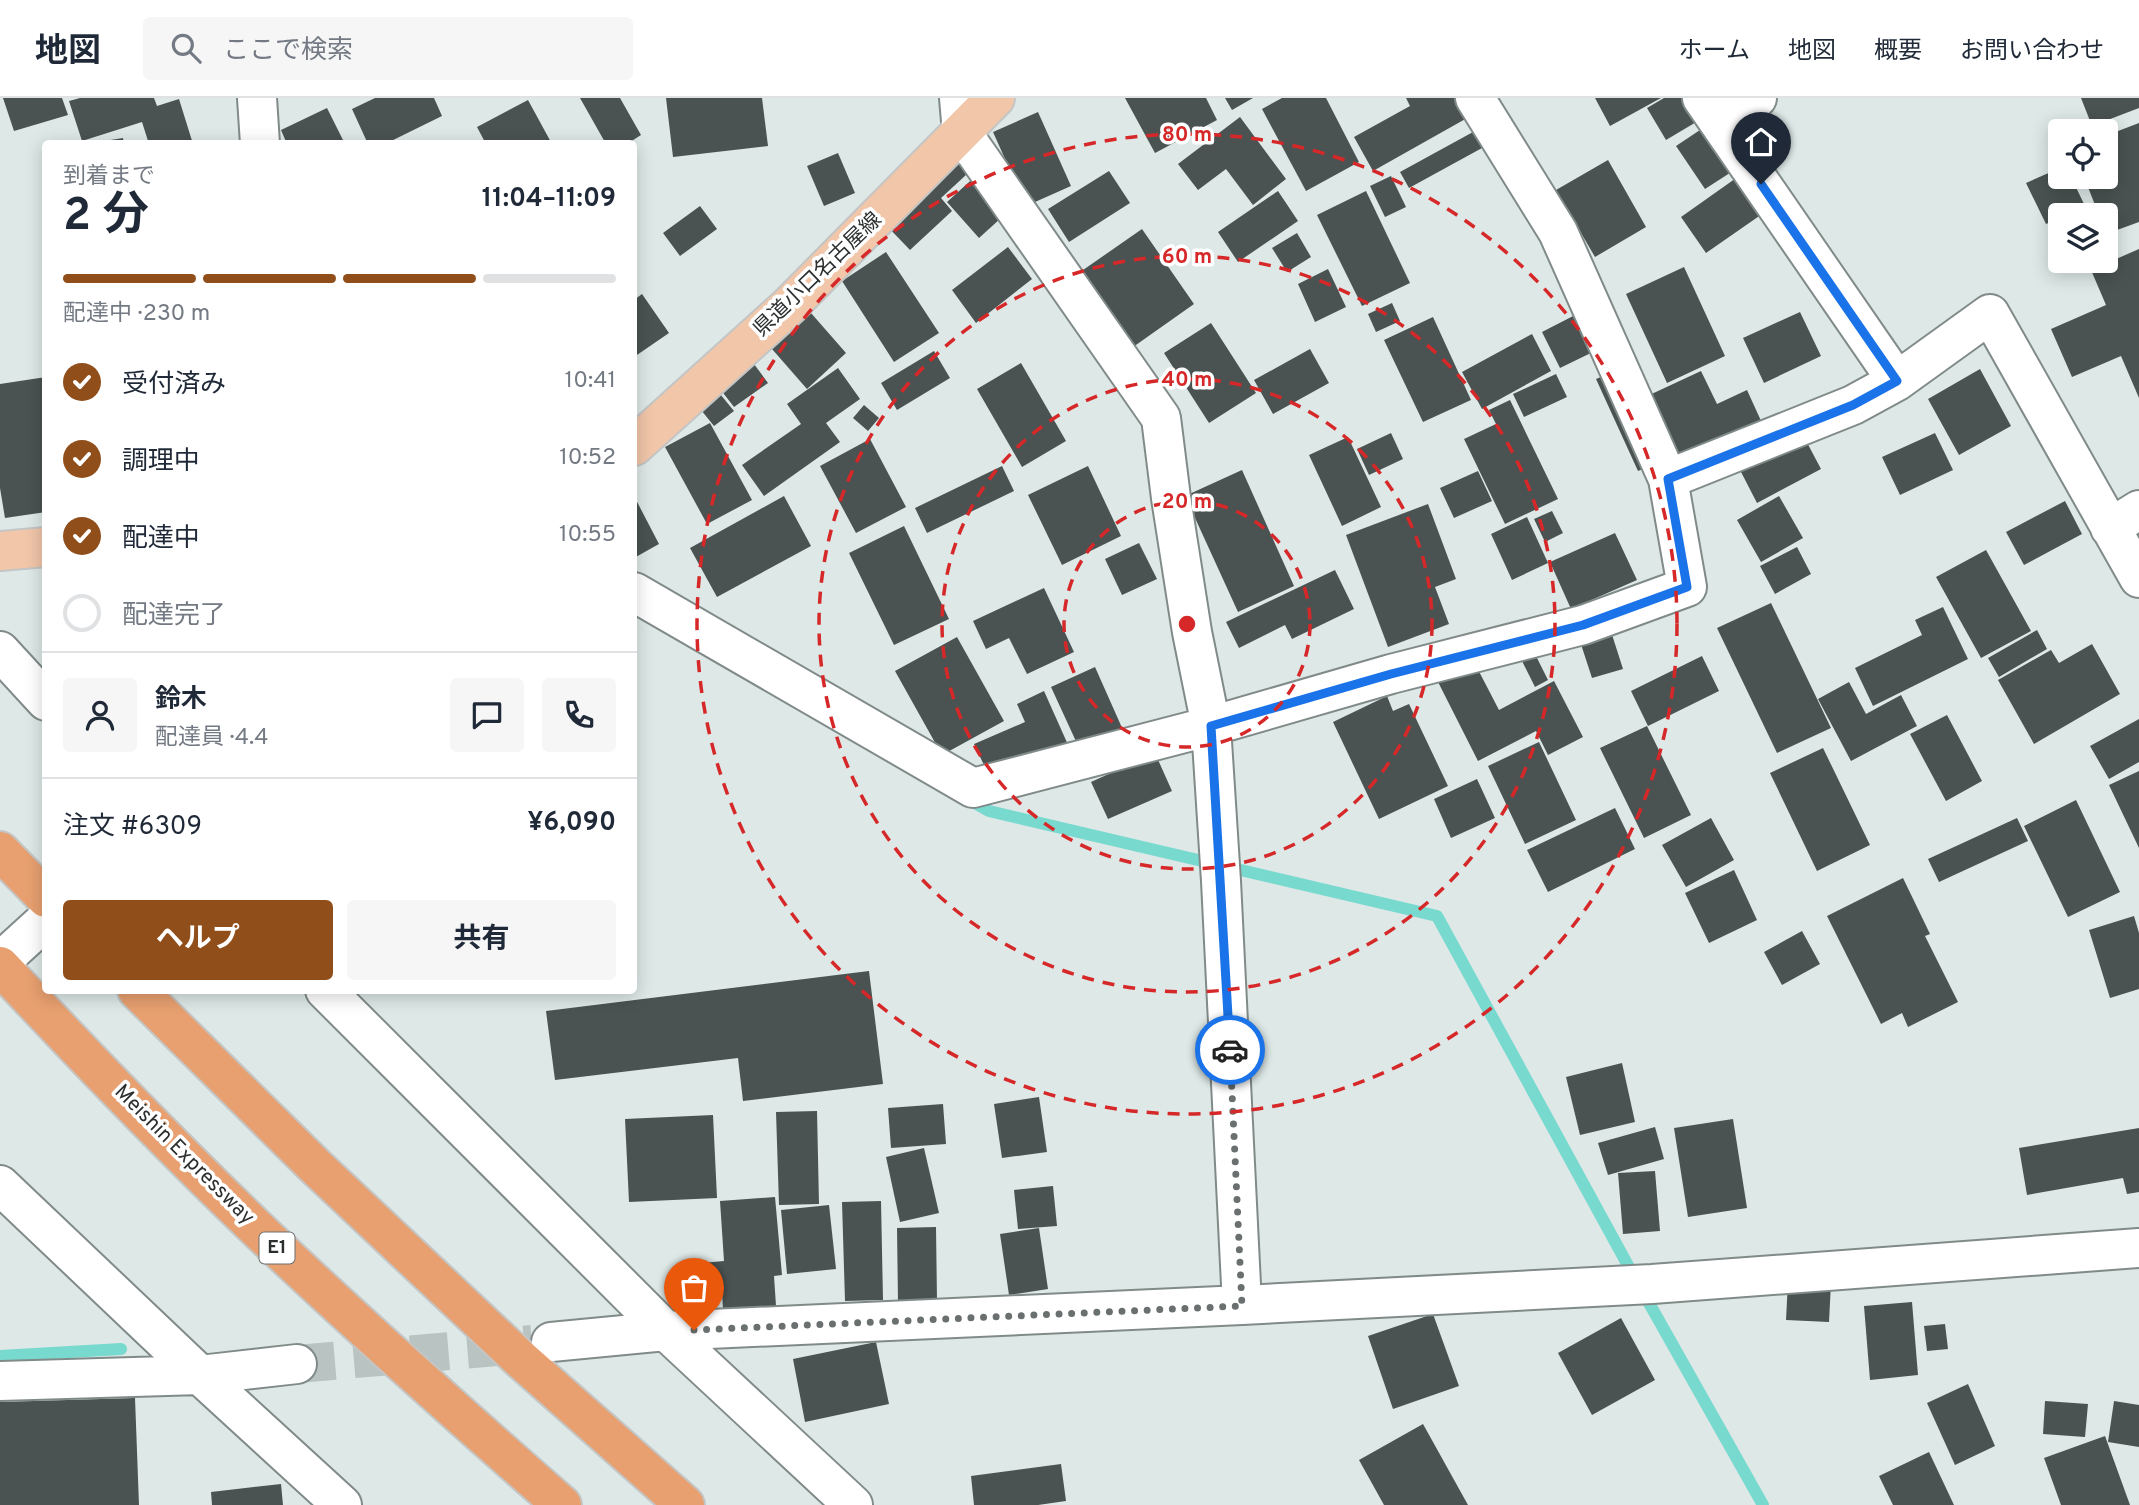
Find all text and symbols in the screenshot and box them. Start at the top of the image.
search box [143,17,633,80]
icon: search [167,29,205,67]
text: 地図 [35,32,101,74]
text: ここで検索 [223,35,353,68]
text: ホーム [1679,37,1750,67]
text: 地図 [1788,37,1836,67]
text: 概要 [1874,37,1922,67]
text: お問い合わせ [1960,37,2104,67]
pin [1731,112,1791,184]
map controls [2048,119,2118,273]
button: locate [2048,119,2118,189]
text: 80 m [1162,122,1212,149]
icon: home [1742,123,1780,161]
text: 到着まで [63,163,155,192]
text: 11:04–11:09 [482,183,616,216]
text: 2 分 [63,188,149,247]
button: layers [2048,203,2118,273]
street label: 県道小口名古屋線 [748,207,888,343]
text: 60 m [1162,244,1212,271]
text: 配達中 · 230 m [63,300,210,329]
icon: check [63,363,101,401]
text: 10:41 [565,367,616,396]
text: 40 m [1162,367,1212,394]
text: 受付済み [122,369,226,402]
icon: check [63,440,101,478]
text: 10:52 [559,444,616,473]
text: 調理中 [122,446,200,479]
text: 20 m [1162,489,1212,516]
icon: check [63,517,101,555]
text: 10:55 [559,521,616,550]
text: 配達中 [122,523,200,556]
text: 配達完了 [122,600,226,633]
centre of rings [1175,612,1199,636]
button: person [63,678,137,752]
button: chat [450,678,524,752]
button: phone [542,678,616,752]
text: 鈴木 [155,684,207,717]
text: 配達員 · 4.4 [155,724,269,753]
text: ¥6,090 [528,807,616,840]
text: 注文 #6309 [63,811,202,844]
button: ヘルプ [63,900,333,980]
button: 共有 [347,900,616,980]
courier [1195,1015,1265,1085]
icon: car [1211,1031,1249,1069]
street label: Meishin Expressway [108,1079,260,1231]
road number: E1 [260,1232,294,1264]
pin [664,1258,724,1330]
icon: bag [675,1269,713,1307]

